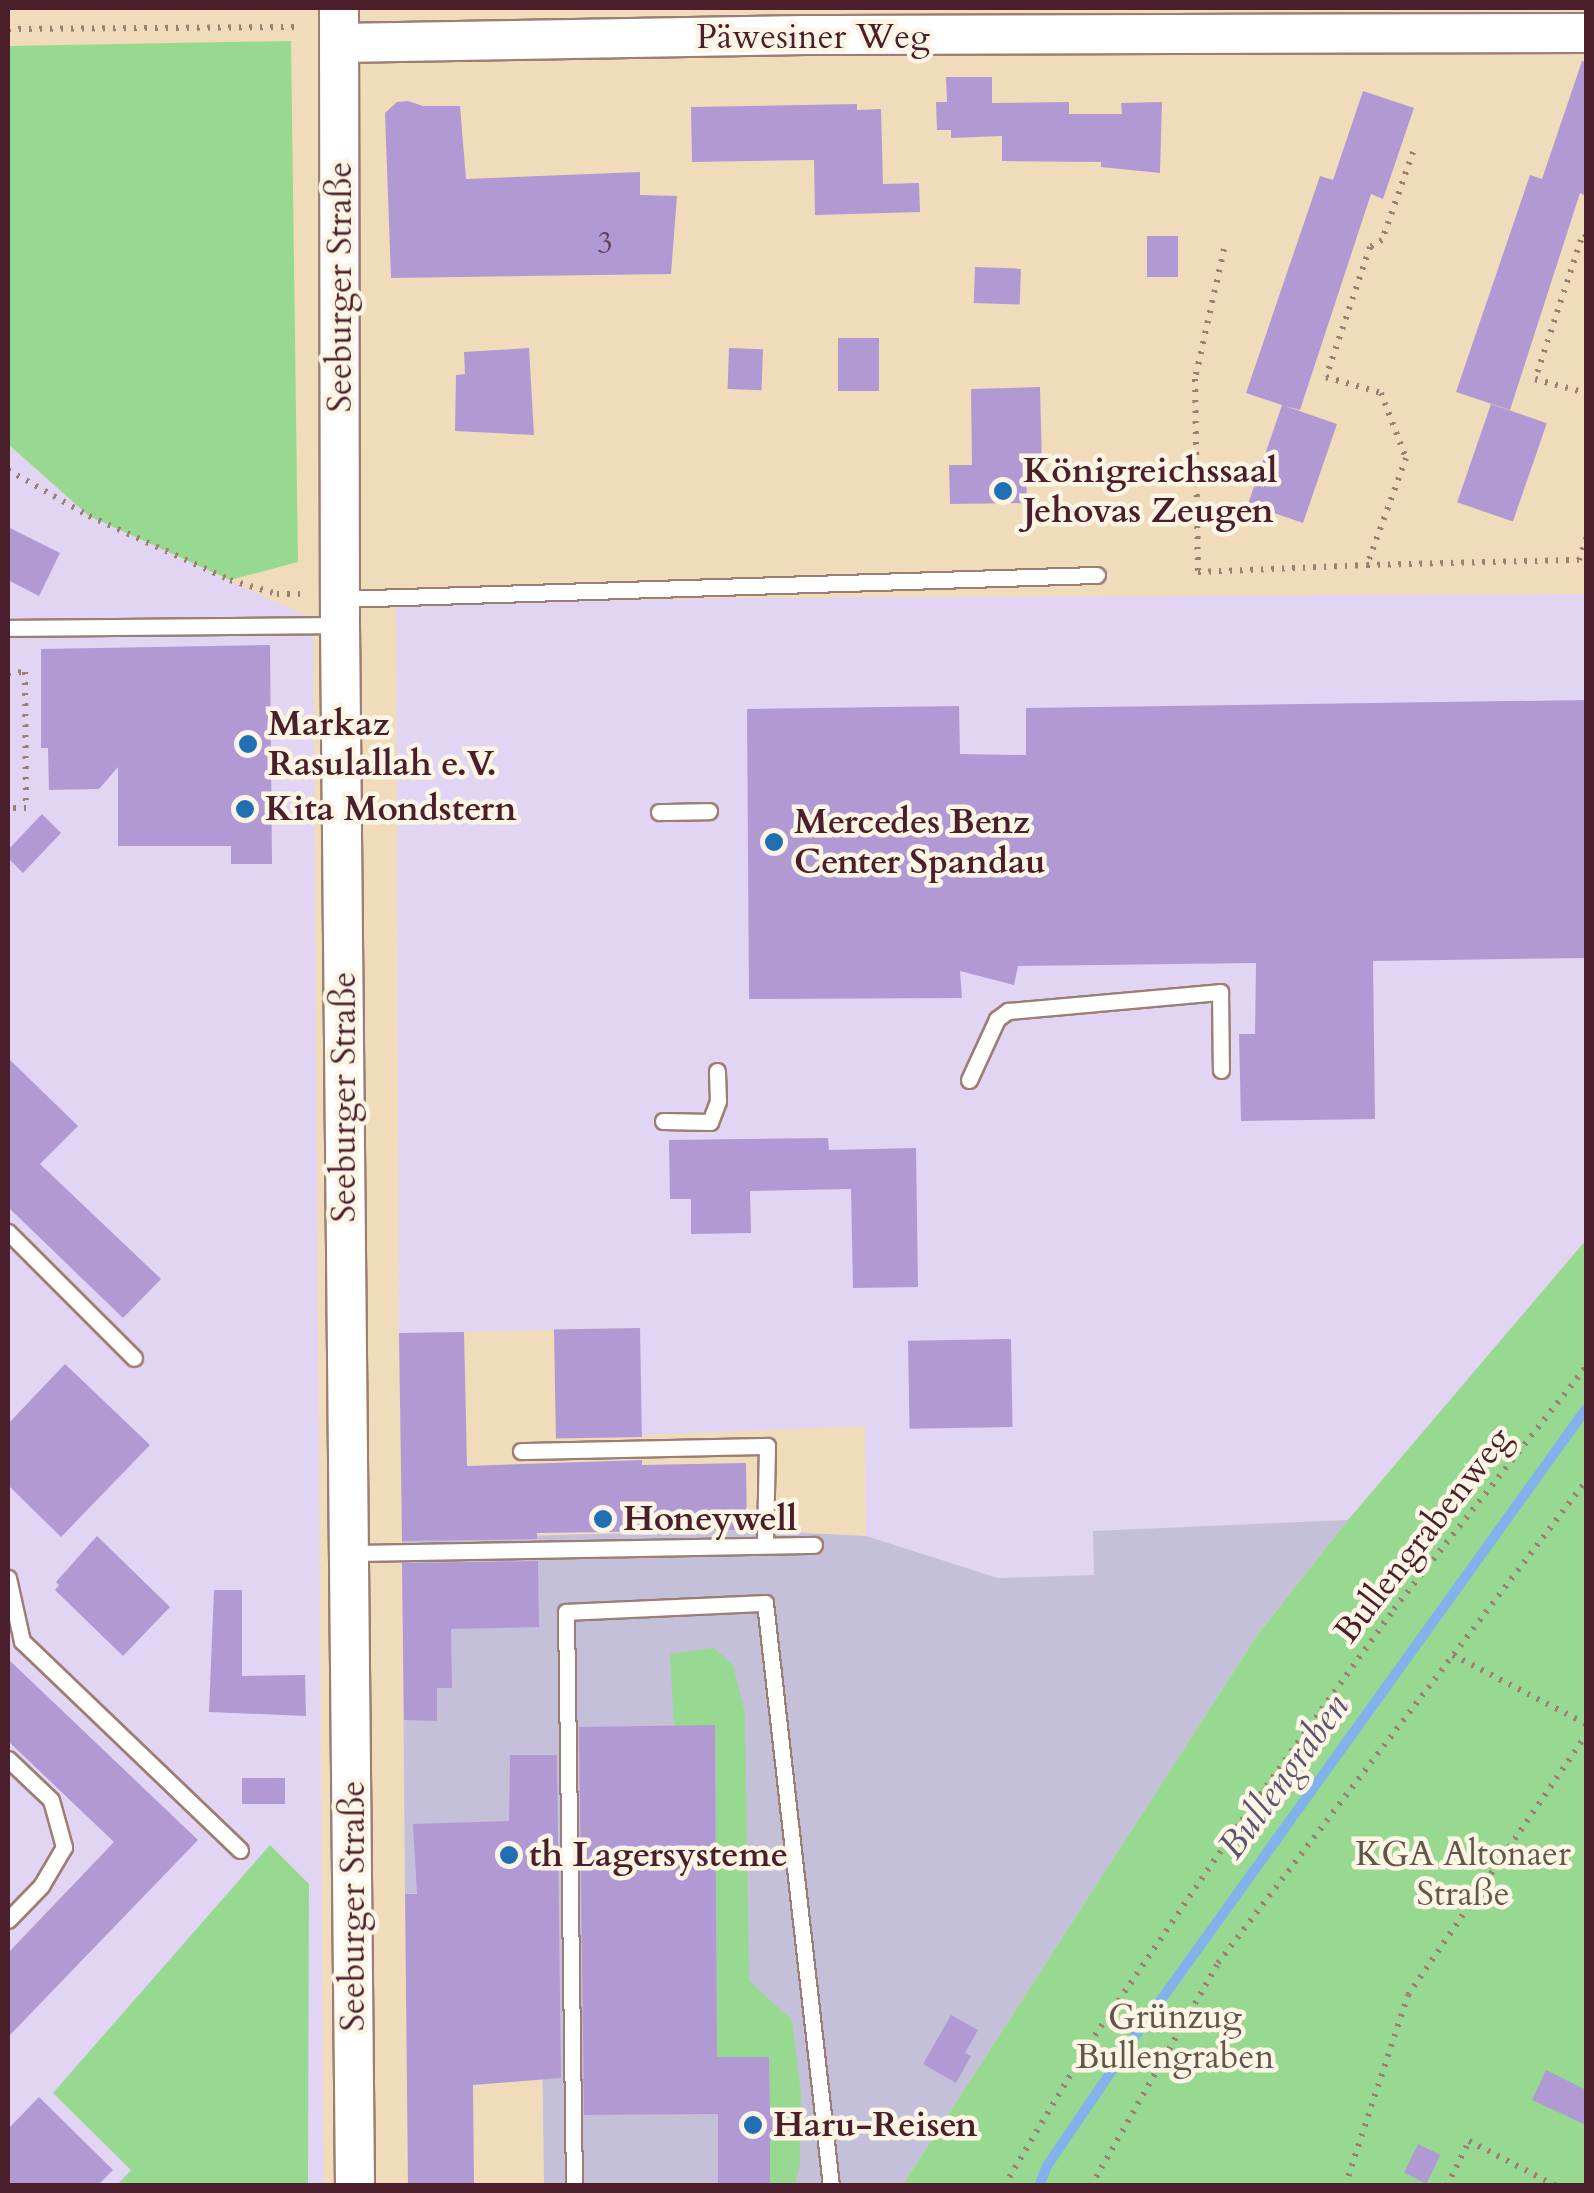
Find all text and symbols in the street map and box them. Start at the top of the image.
street label: Päwesiner Weg [696,16,930,58]
street label: Seeburger Straße [319,162,361,412]
house number: 3 [597,226,613,262]
place label: Königreichssaal Jehovas Zeugen [1023,450,1278,532]
marker: Königreichssaal Jehovas Zeugen [992,480,1014,502]
place label: Markaz Rasulallah e.V. [268,703,497,785]
marker: Markaz Rasulallah e.V. [237,733,259,755]
place label: Kita Mondstern [265,788,517,830]
marker: Kita Mondstern [234,798,256,820]
place label: Mercedes Benz Center Spandau [794,801,1046,883]
marker: Mercedes Benz Center Spandau [763,831,785,853]
street label: Seeburger Straße [323,972,365,1222]
street label: Bullengrabenweg [1326,1419,1520,1651]
place label: Honeywell [623,1498,797,1540]
marker: Honeywell [592,1508,614,1530]
water label: Bullengraben [1209,1686,1359,1868]
street label: Seeburger Straße [332,1781,374,2031]
park label: KGA Altonaer Straße [1355,1833,1571,1915]
place label: th Lagersysteme [529,1834,788,1876]
marker: th Lagersysteme [498,1844,520,1866]
park label: Grünzug Bullengraben [1076,1996,1274,2078]
place label: Haru-Reisen [773,2104,978,2146]
marker: Haru-Reisen [742,2114,764,2136]

